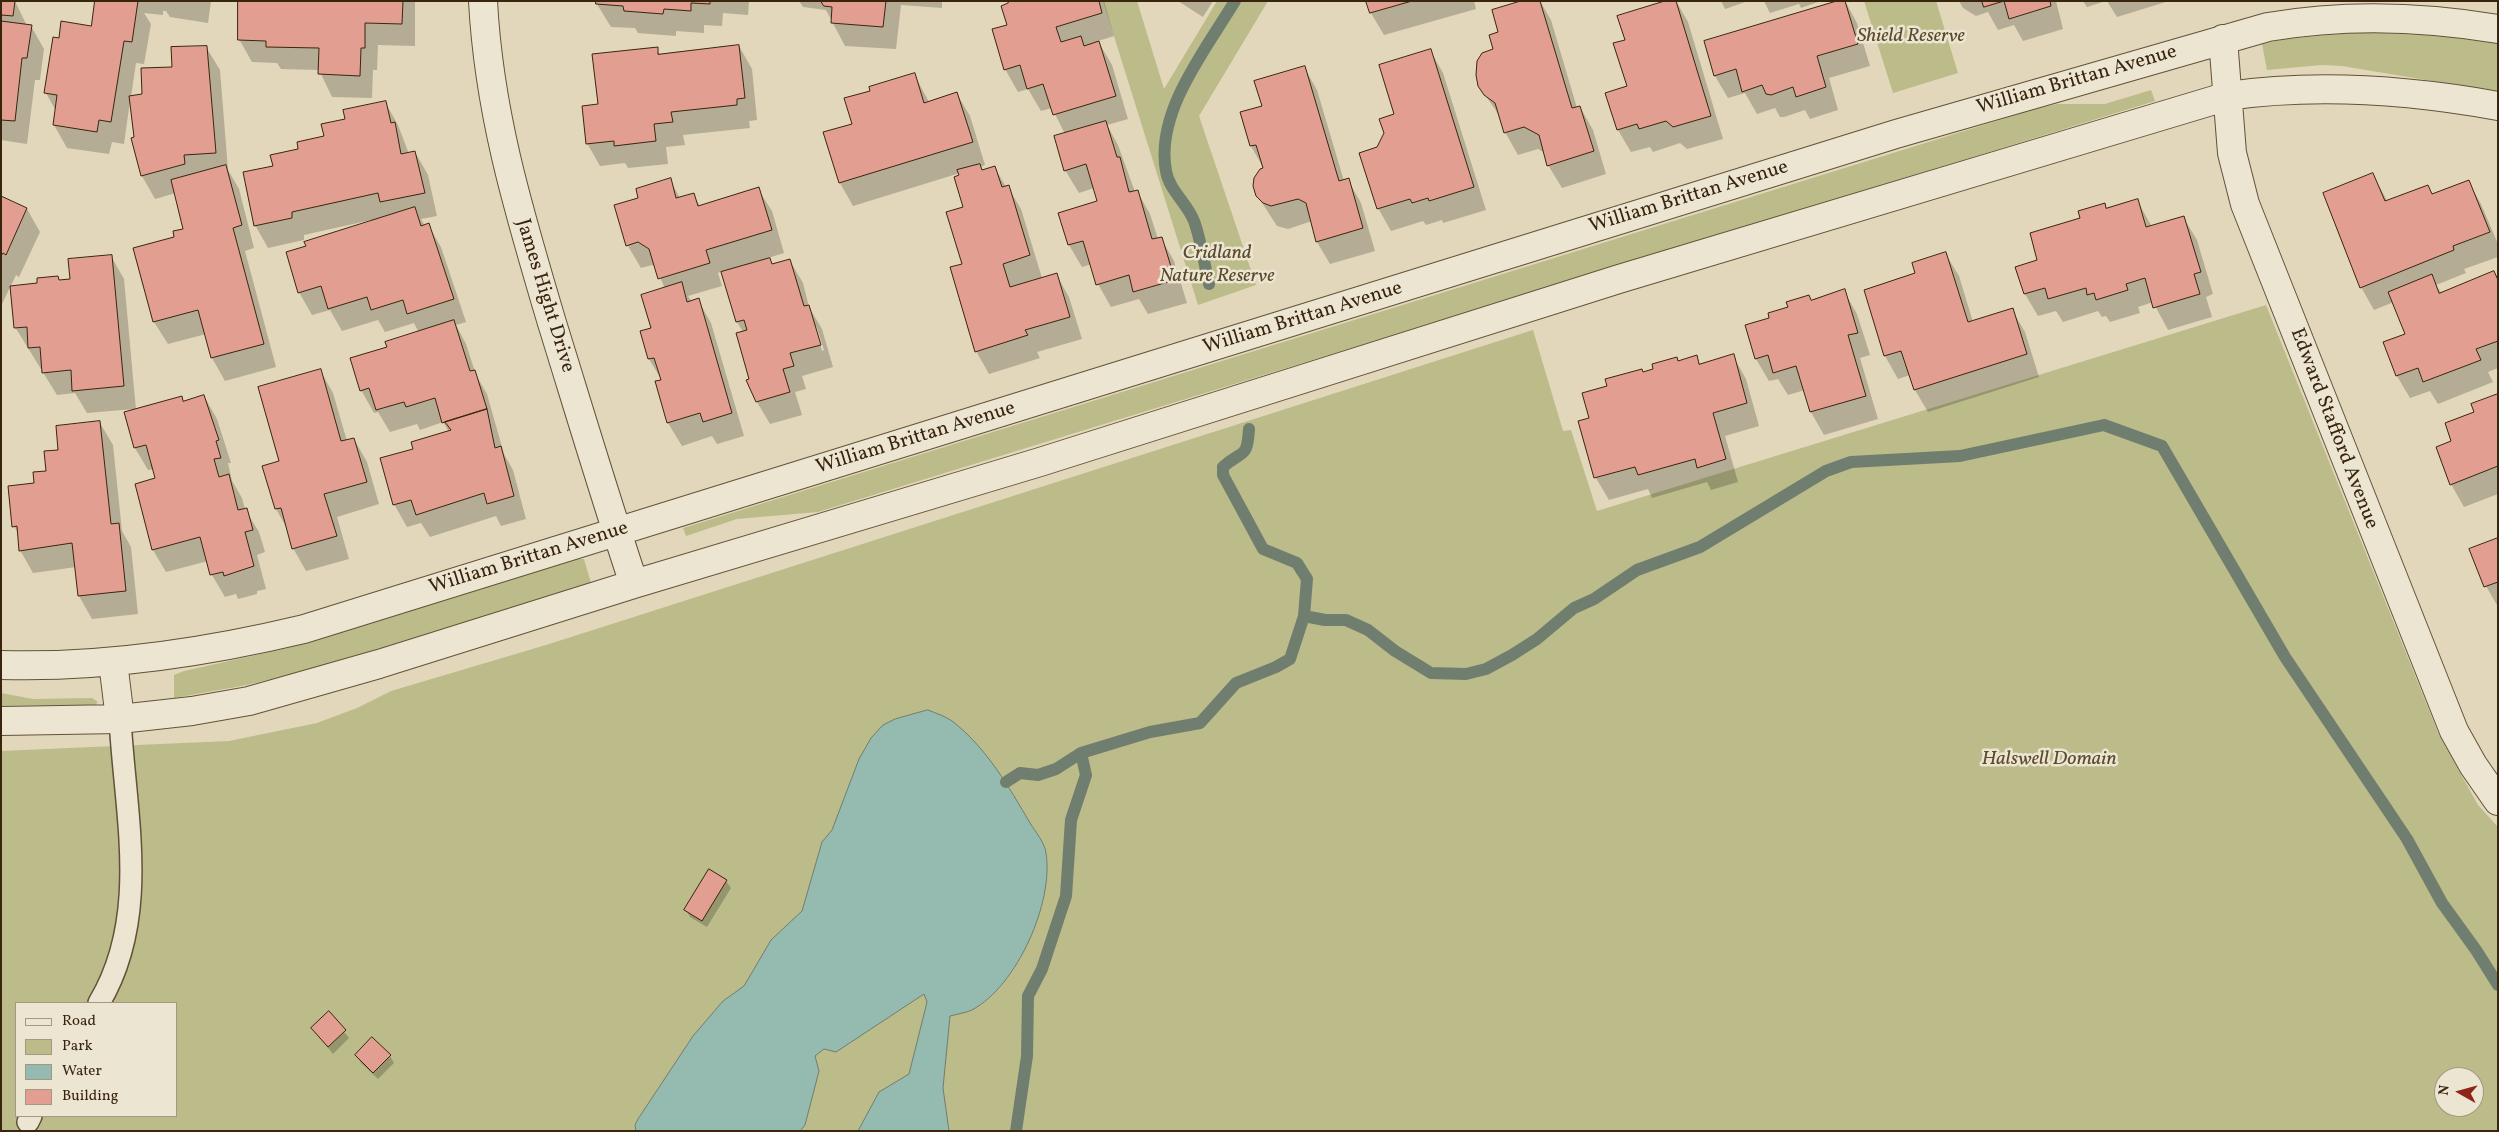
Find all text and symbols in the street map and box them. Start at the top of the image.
park label: Shield Reserve [1857,25,1965,49]
street label: William Brittan Avenue [1974,41,2180,121]
street label: William Brittan Avenue [1586,156,1792,240]
street label: James Hight Drive [509,216,579,376]
park label: Cridland Nature Reserve [1159,242,1275,289]
street label: William Brittan Avenue [1200,277,1406,361]
street label: Edward Stafford Avenue [2284,325,2382,533]
street label: William Brittan Avenue [813,397,1019,481]
street label: William Brittan Avenue [426,517,632,601]
park label: Halswell Domain [1981,748,2117,772]
legend [15,1002,178,1117]
text: Road [62,1011,96,1032]
text: Park [62,1036,93,1057]
text: Water [62,1061,102,1082]
north arrow [2434,1067,2484,1117]
text: N [2435,1084,2455,1096]
text: Building [62,1086,118,1107]

